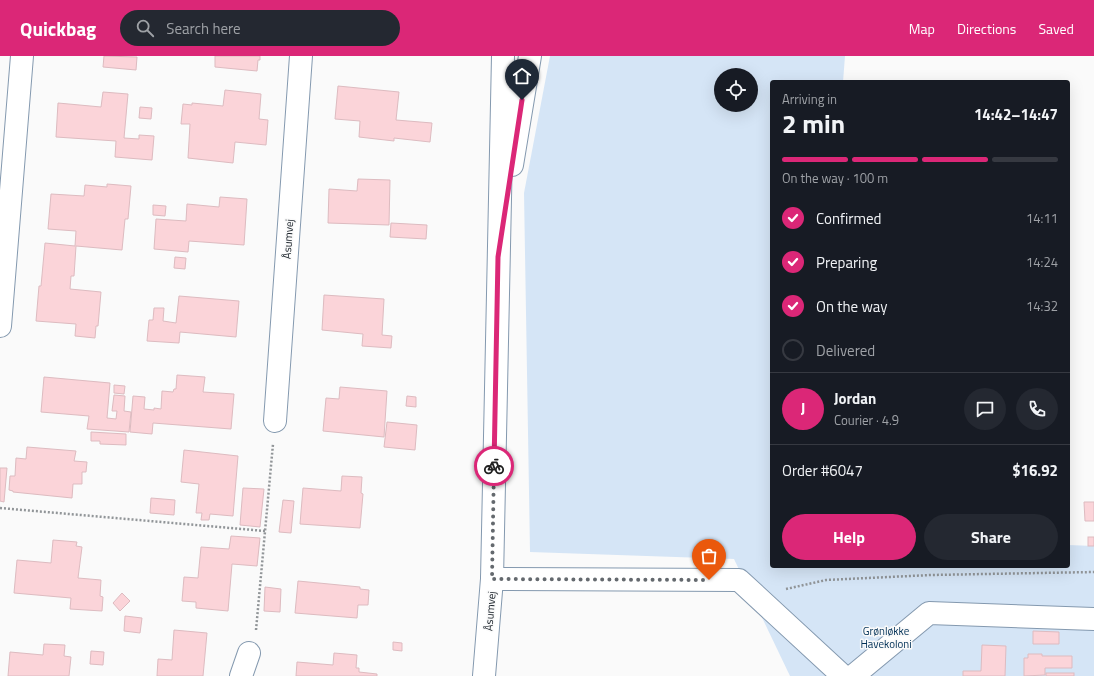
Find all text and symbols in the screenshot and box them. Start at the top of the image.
search box [120,10,400,46]
text: Quickbag [20,14,96,43]
icon: search [134,17,156,39]
text: Search here [166,17,241,40]
text: Map [909,18,935,39]
text: Directions [957,18,1016,39]
text: Saved [1038,18,1074,39]
pin [505,59,539,100]
icon: home [511,65,533,87]
map controls [714,68,758,112]
button: locate [714,68,758,112]
text: Arriving in [782,89,837,109]
text: 14:42–14:47 [974,103,1058,126]
text: 2 min [782,104,845,143]
text: On the way · 100 m [782,168,888,188]
icon: check [782,207,804,229]
text: Confirmed [816,207,881,230]
text: 14:11 [1026,208,1058,228]
street label: Åsumvej [279,219,297,259]
icon: check [782,251,804,273]
text: Preparing [816,251,877,274]
text: 14:24 [1026,252,1058,272]
icon: check [782,295,804,317]
text: On the way [816,295,888,318]
text: 14:32 [1026,296,1058,316]
text: Delivered [816,339,875,362]
text: Jordan [834,387,876,410]
button: chat [964,388,1006,430]
button: phone [1016,388,1058,430]
text: J [801,397,805,420]
text: Courier · 4.9 [834,410,899,430]
courier [474,446,514,486]
icon: bike [483,455,505,477]
text: Order #6047 [782,459,863,482]
text: $16.92 [1012,459,1058,482]
button: Help [782,514,916,560]
button: Share [924,514,1058,560]
pin [692,539,726,580]
icon: bag [698,545,720,567]
street label: Åsumvej [480,590,500,632]
park label: Grønløkke Havekoloni [860,623,912,652]

